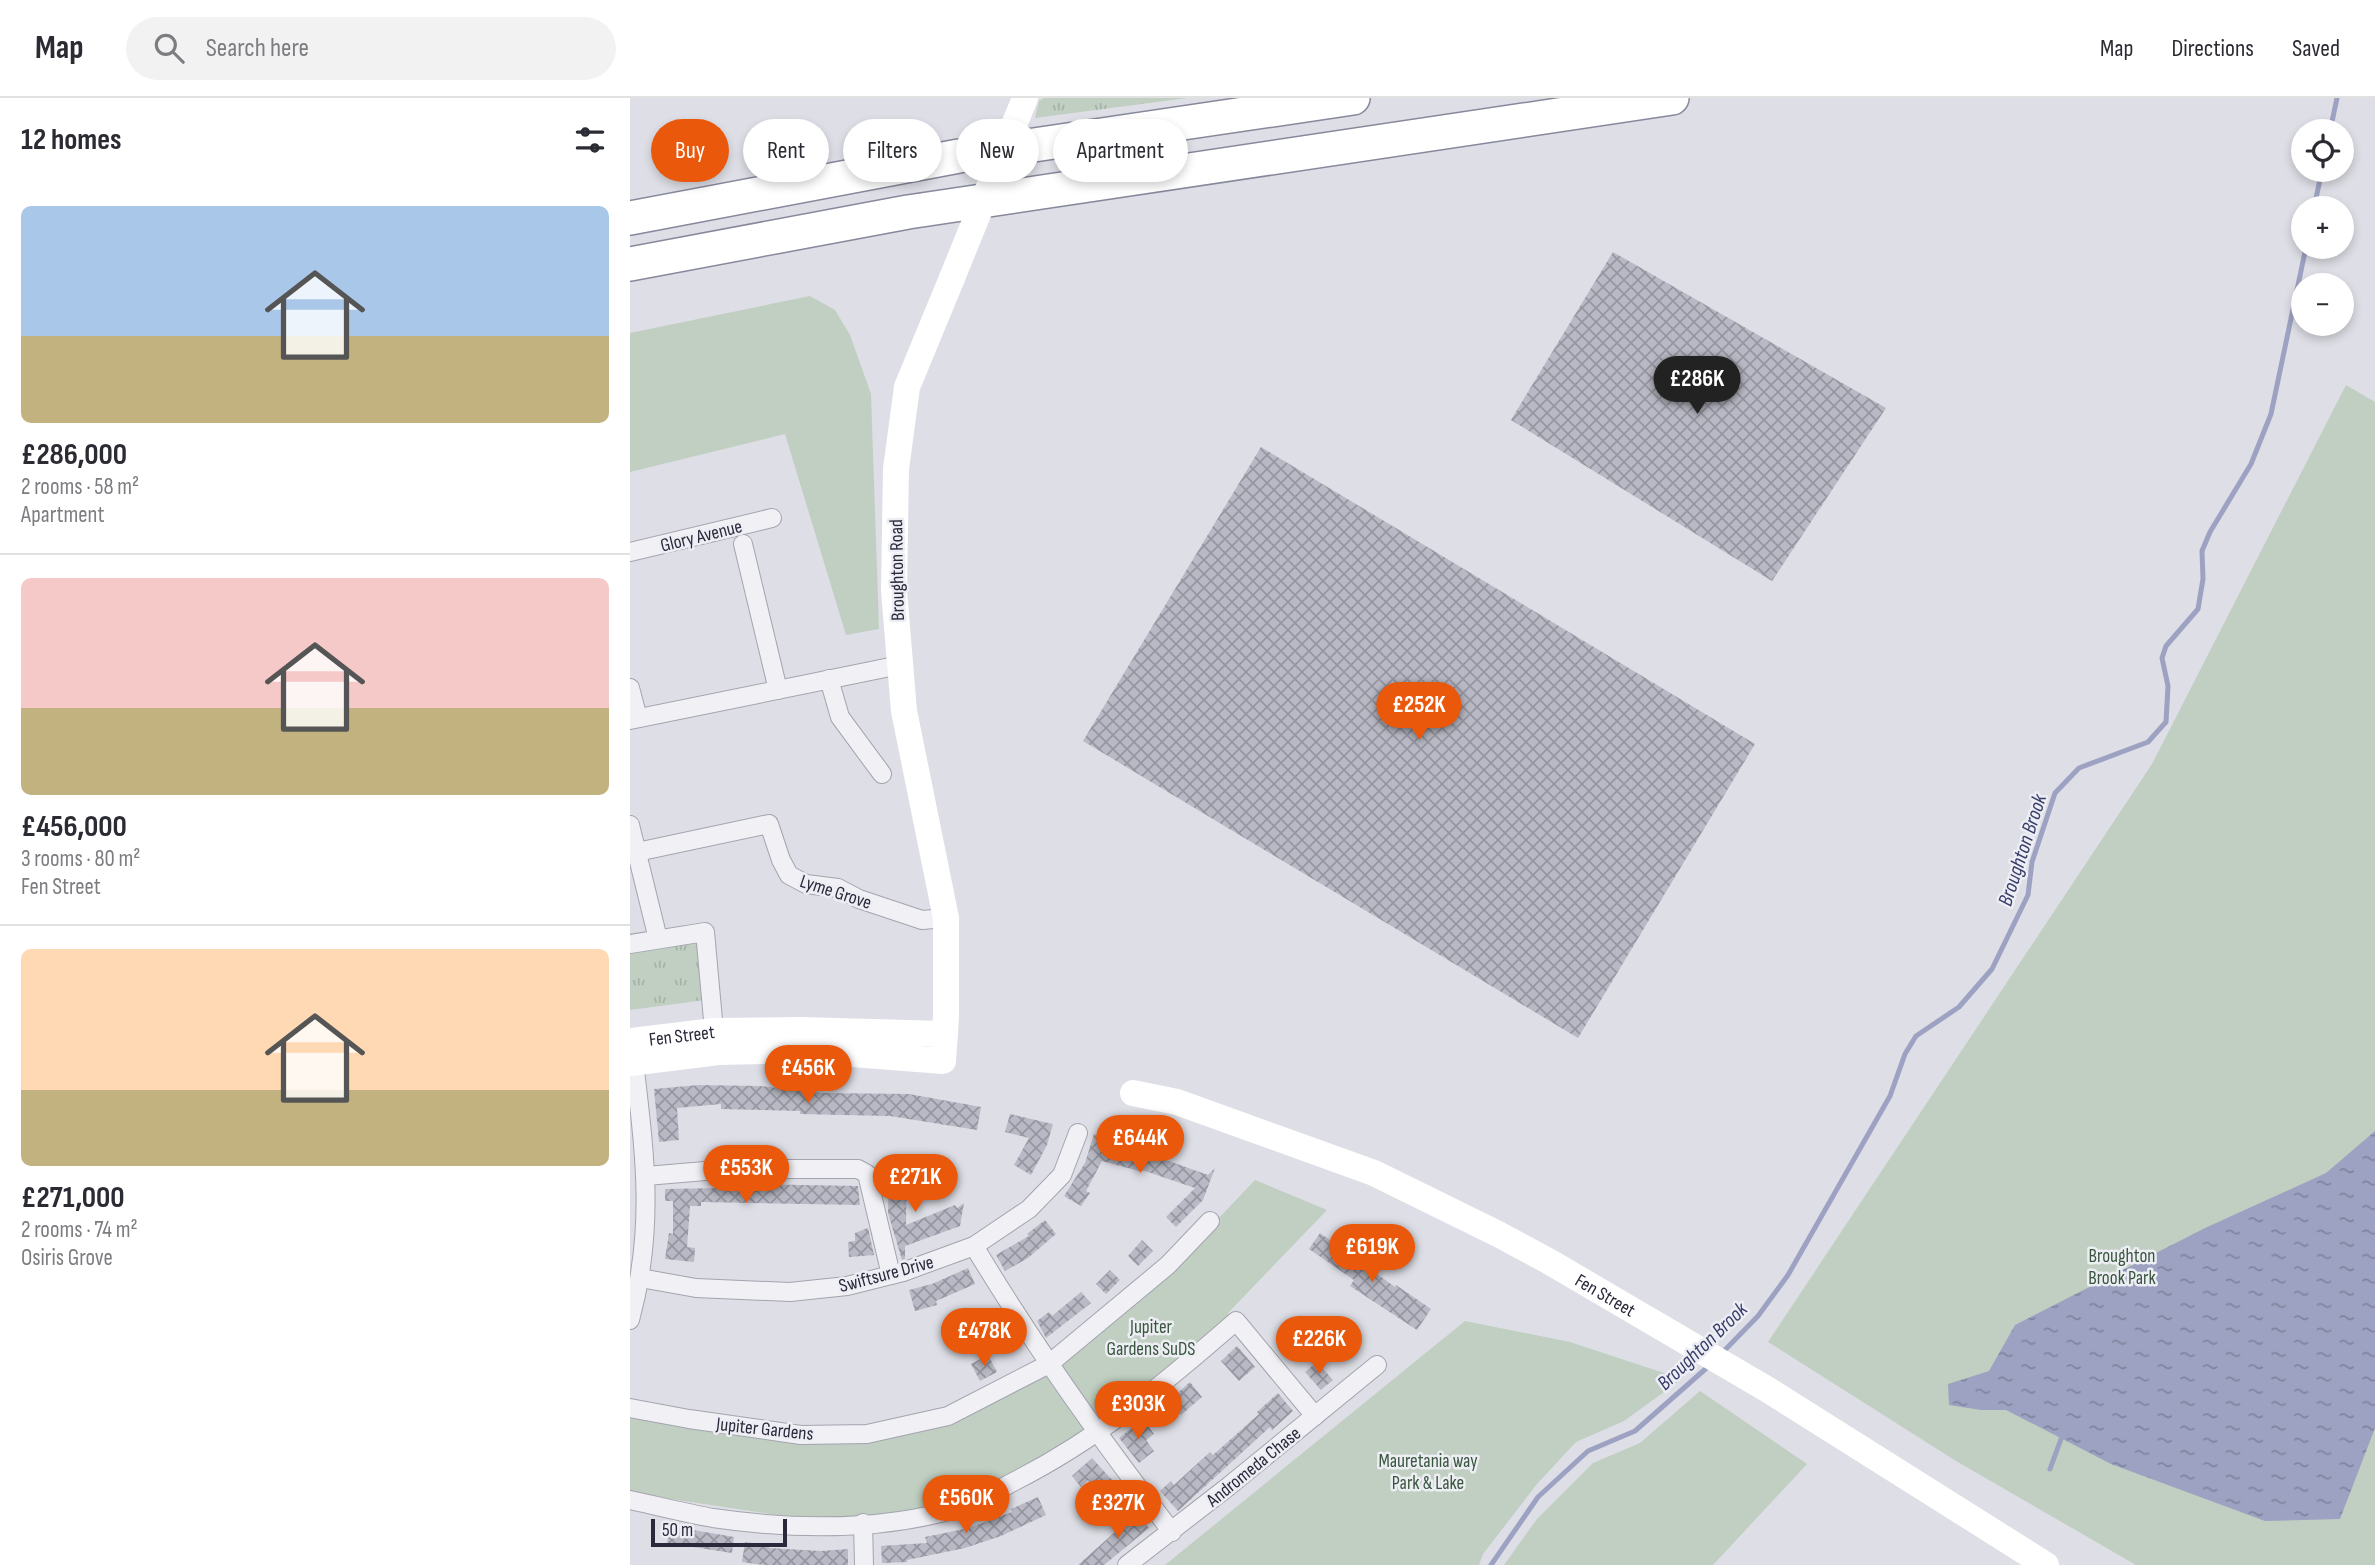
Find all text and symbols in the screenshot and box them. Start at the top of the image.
search box [126,17,616,80]
text: Map [35,28,84,68]
icon: search [150,29,188,67]
text: Search here [206,33,309,64]
text: Map [2100,34,2133,63]
text: Directions [2171,34,2254,63]
text: Saved [2292,34,2340,63]
chip: Buy [651,119,729,182]
chip: Rent [743,119,829,182]
chip: Filters [843,119,942,182]
chip: New [956,119,1039,182]
chip: Apartment [1053,119,1188,182]
map controls [2291,119,2354,336]
button: locate [2291,119,2354,182]
icon: filters [571,121,609,159]
text: 12 homes [21,122,122,158]
button: + [2291,196,2354,259]
icon: home [252,252,378,378]
button: − [2291,273,2354,336]
pin: £286K [1648,356,1746,416]
text: £286K [1670,365,1724,393]
text: £286,000 [21,437,127,473]
text: 2 rooms · 58 m² [21,473,139,501]
text: Apartment [21,501,105,529]
street label: Glory Avenue [658,515,745,558]
street label: Broughton Road [885,519,910,621]
icon: home [252,624,378,750]
pin: £252K [1370,682,1468,742]
text: £252K [1392,691,1446,719]
water label: Broughton Brook [1993,790,2053,909]
text: £456,000 [21,809,127,845]
text: 3 rooms · 80 m² [21,845,140,873]
street label: Lyme Grove [797,870,874,915]
text: Fen Street [21,873,101,901]
icon: home [252,995,378,1121]
street label: Fen Street [648,1021,716,1052]
pin: £456K [759,1046,857,1105]
text: £456K [781,1054,835,1082]
pin: £644K [1091,1116,1189,1175]
text: £644K [1112,1124,1168,1152]
pin: £553K [697,1146,795,1205]
text: £553K [719,1154,773,1182]
pin: £271K [866,1154,964,1214]
text: £271K [889,1163,941,1191]
text: £271,000 [21,1180,125,1216]
text: 2 rooms · 74 m² [21,1216,138,1244]
pin: £619K [1323,1224,1421,1284]
text: £619K [1345,1233,1399,1261]
text: Osiris Grove [21,1244,113,1272]
park label: Broughton Brook Park [2088,1245,2156,1290]
street label: Swiftsure Drive [836,1251,936,1298]
street label: Fen Street [1571,1269,1639,1323]
water label: Broughton Brook [1652,1296,1753,1396]
pin: £478K [935,1308,1033,1368]
park label: Jupiter Gardens SuDS [1107,1316,1195,1361]
pin: £226K [1270,1316,1368,1376]
text: £478K [957,1317,1011,1345]
text: £226K [1292,1325,1346,1353]
pin: £303K [1089,1382,1187,1441]
text: £303K [1111,1390,1165,1418]
street label: Jupiter Gardens [714,1413,815,1446]
street label: Andromeda Chase [1201,1422,1306,1513]
park label: Mauretania way Park & Lake [1378,1450,1478,1495]
pin: £560K [917,1476,1015,1535]
pin: £327K [1069,1480,1167,1540]
text: £560K [939,1484,993,1512]
text: £327K [1091,1489,1145,1517]
scale bar [651,1516,788,1548]
text: 50 m [662,1519,693,1542]

